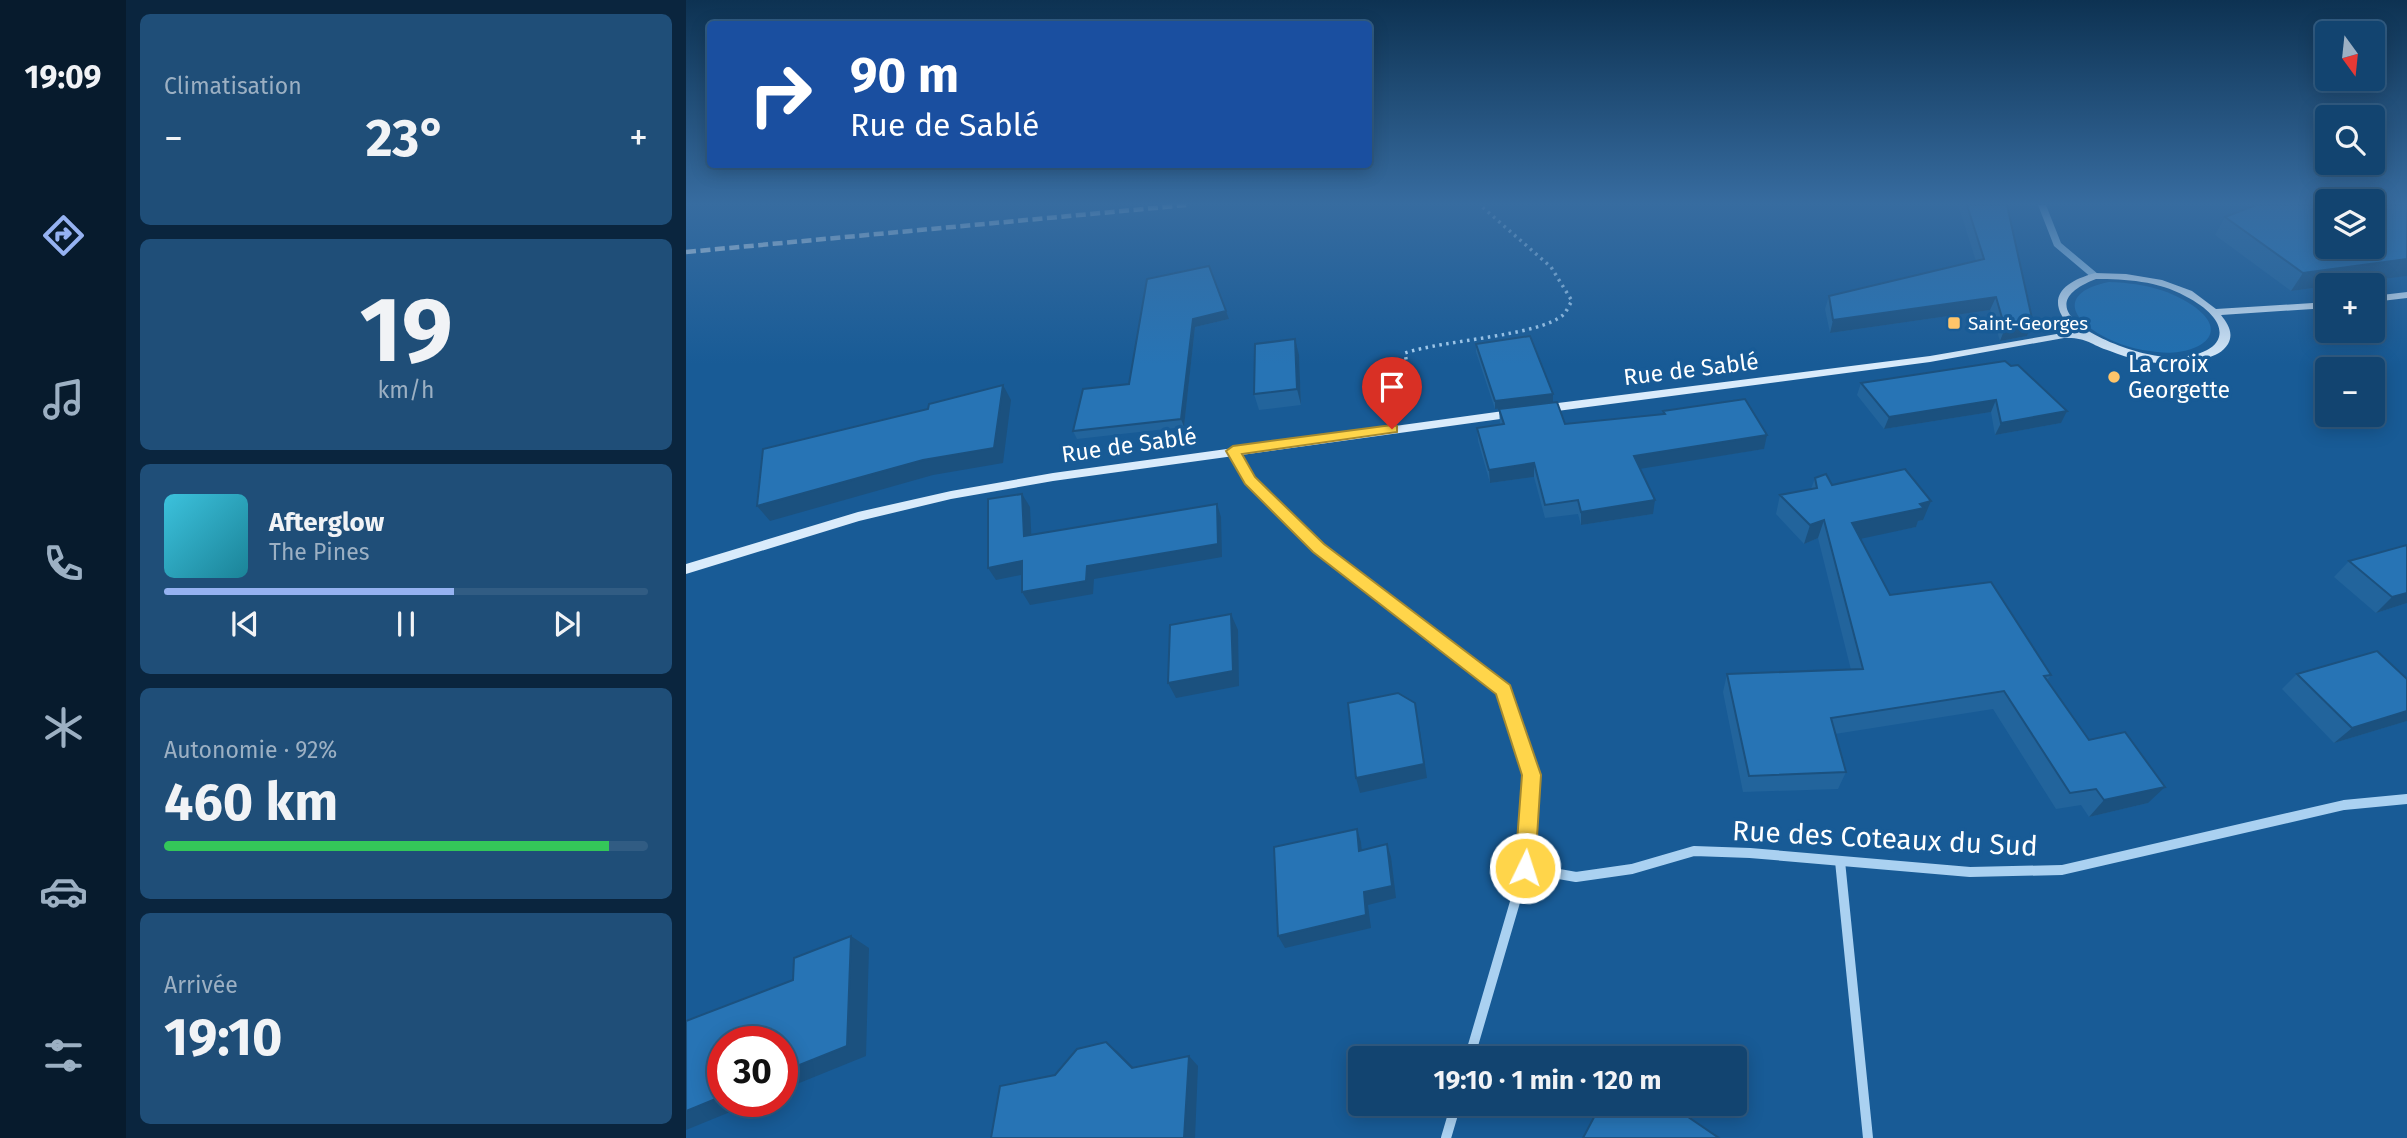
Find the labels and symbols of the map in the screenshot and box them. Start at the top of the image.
north arrow [2315,21,2385,91]
place label: Saint-Georges [1968,312,2088,335]
marker: Saint-Georges [1946,315,1962,331]
street label: Rue de Sablé [1622,347,1760,391]
place label: La croix Georgette [2128,350,2230,404]
pin [1362,357,1422,429]
marker: La croix Georgette [2106,369,2122,385]
street label: Rue de Sablé [1060,422,1198,468]
street label: Rue des Coteaux du Sud [1731,814,2039,863]
position arrow [1488,831,1562,905]
speed limit sign: 30 [707,1026,798,1117]

